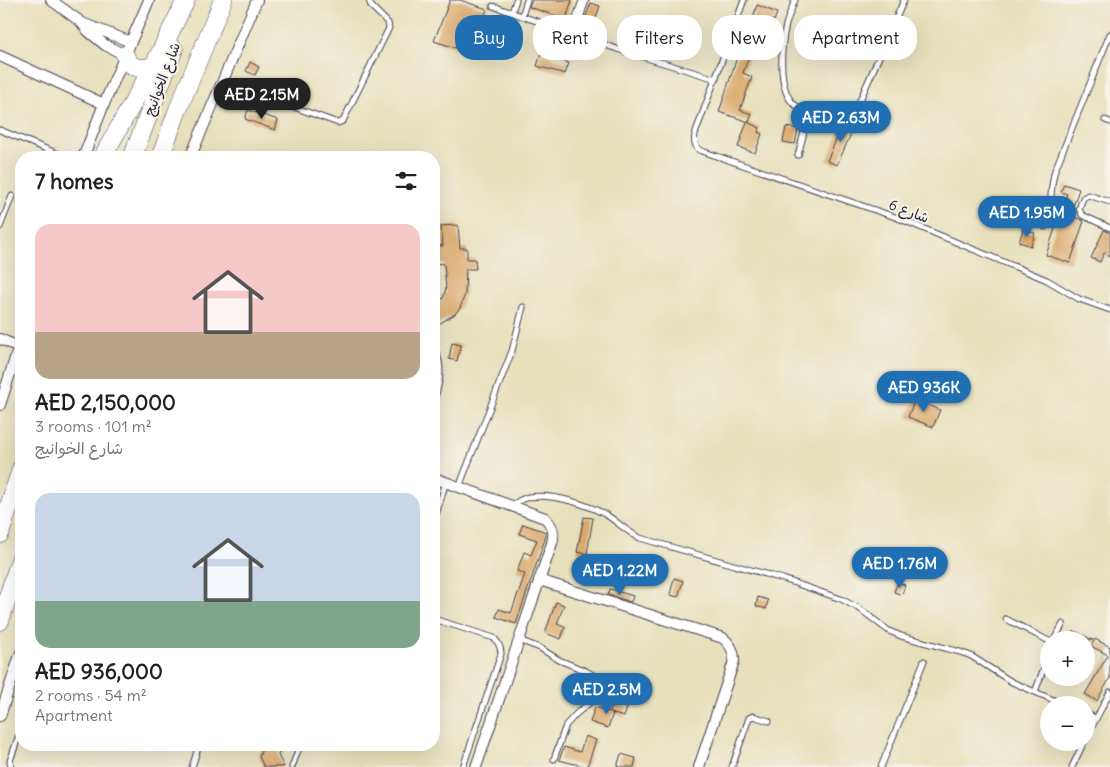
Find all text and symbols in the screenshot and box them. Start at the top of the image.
chip: Buy [455,15,523,60]
chip: Rent [533,15,607,60]
chip: Filters [617,15,702,60]
chip: New [712,15,784,60]
chip: Apartment [794,15,917,60]
street label: شارع الخوانيج [140,40,185,119]
pin: AED 2.15M [205,78,319,120]
text: AED 2.15M [225,84,299,104]
pin: AED 2.63M [784,100,898,143]
text: AED 2.63M [802,107,880,127]
icon: filters [392,167,420,195]
text: 7 homes [35,168,114,195]
street label: شارع 6 [886,195,932,228]
pin: AED 1.95M [970,196,1084,238]
text: AED 1.95M [989,202,1065,222]
icon: home [183,257,273,347]
pin: AED 936K [872,370,976,413]
text: AED 936K [888,377,960,397]
text: AED 2,150,000 [35,389,176,416]
text: 3 rooms · 101 m² [35,416,152,436]
text: شارع الخوانيج [35,438,123,458]
icon: home [183,525,273,615]
pin: AED 1.76M [843,546,957,589]
text: AED 1.76M [863,553,937,573]
pin: AED 1.22M [563,554,677,596]
text: AED 1.22M [582,560,658,580]
map controls [1040,631,1095,751]
button: + [1040,631,1095,686]
text: AED 936,000 [35,658,163,685]
pin: AED 2.5M [555,672,659,715]
text: AED 2.5M [572,679,642,699]
text: 2 rooms · 54 m² [35,685,147,705]
button: − [1040,696,1095,751]
text: Apartment [35,705,113,725]

